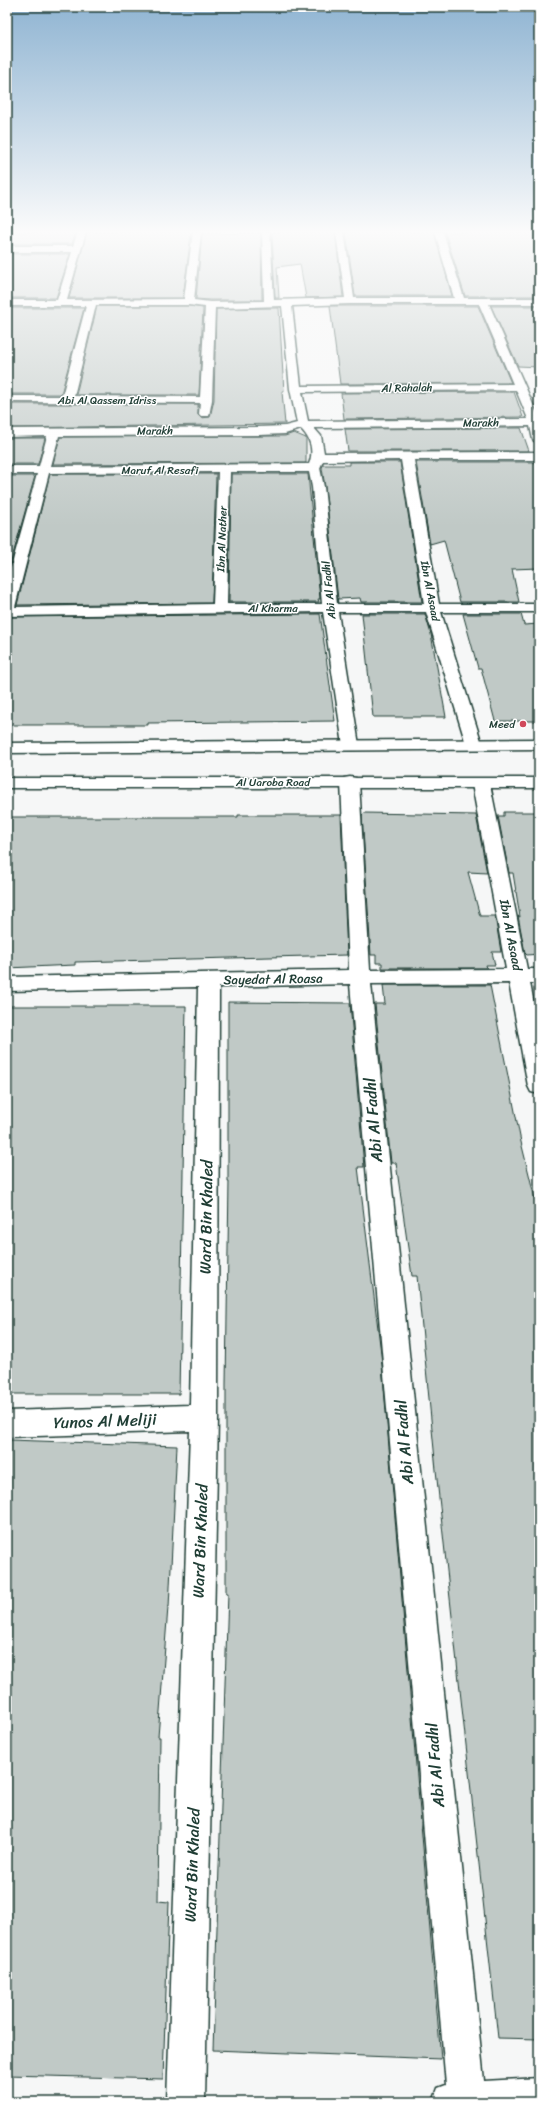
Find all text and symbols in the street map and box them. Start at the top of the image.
street label: Al Rahalah [380,378,433,398]
street label: Abi Al Qassem Idriss [57,391,157,410]
street label: Marakh [463,413,499,433]
street label: Marakh [137,421,173,441]
street label: Maruf Al Resafi [122,461,199,480]
street label: Ibn Al Nather [211,505,233,573]
street label: Ibn Al Asaad [415,558,445,624]
street label: Abi Al Fadhl [316,559,342,621]
street label: Al Kharma [247,599,298,618]
place label: Meed [489,715,516,734]
marker: Meed [518,719,528,729]
street label: Al Uaroba Road [235,773,311,792]
street label: Ibn Al Asaad [493,896,529,974]
street label: Sayedat Al Roasa [223,967,323,991]
street label: Abi Al Fadhl [355,1076,391,1165]
street label: Ward Bin Khaled [191,1158,222,1274]
street label: Abi Al Fadhl [386,1398,422,1487]
street label: Yunos Al Meliji [53,1405,158,1437]
street label: Ward Bin Khaled [184,1482,217,1599]
street label: Abi Al Fadhl [417,1721,453,1810]
street label: Ward Bin Khaled [176,1806,209,1923]

